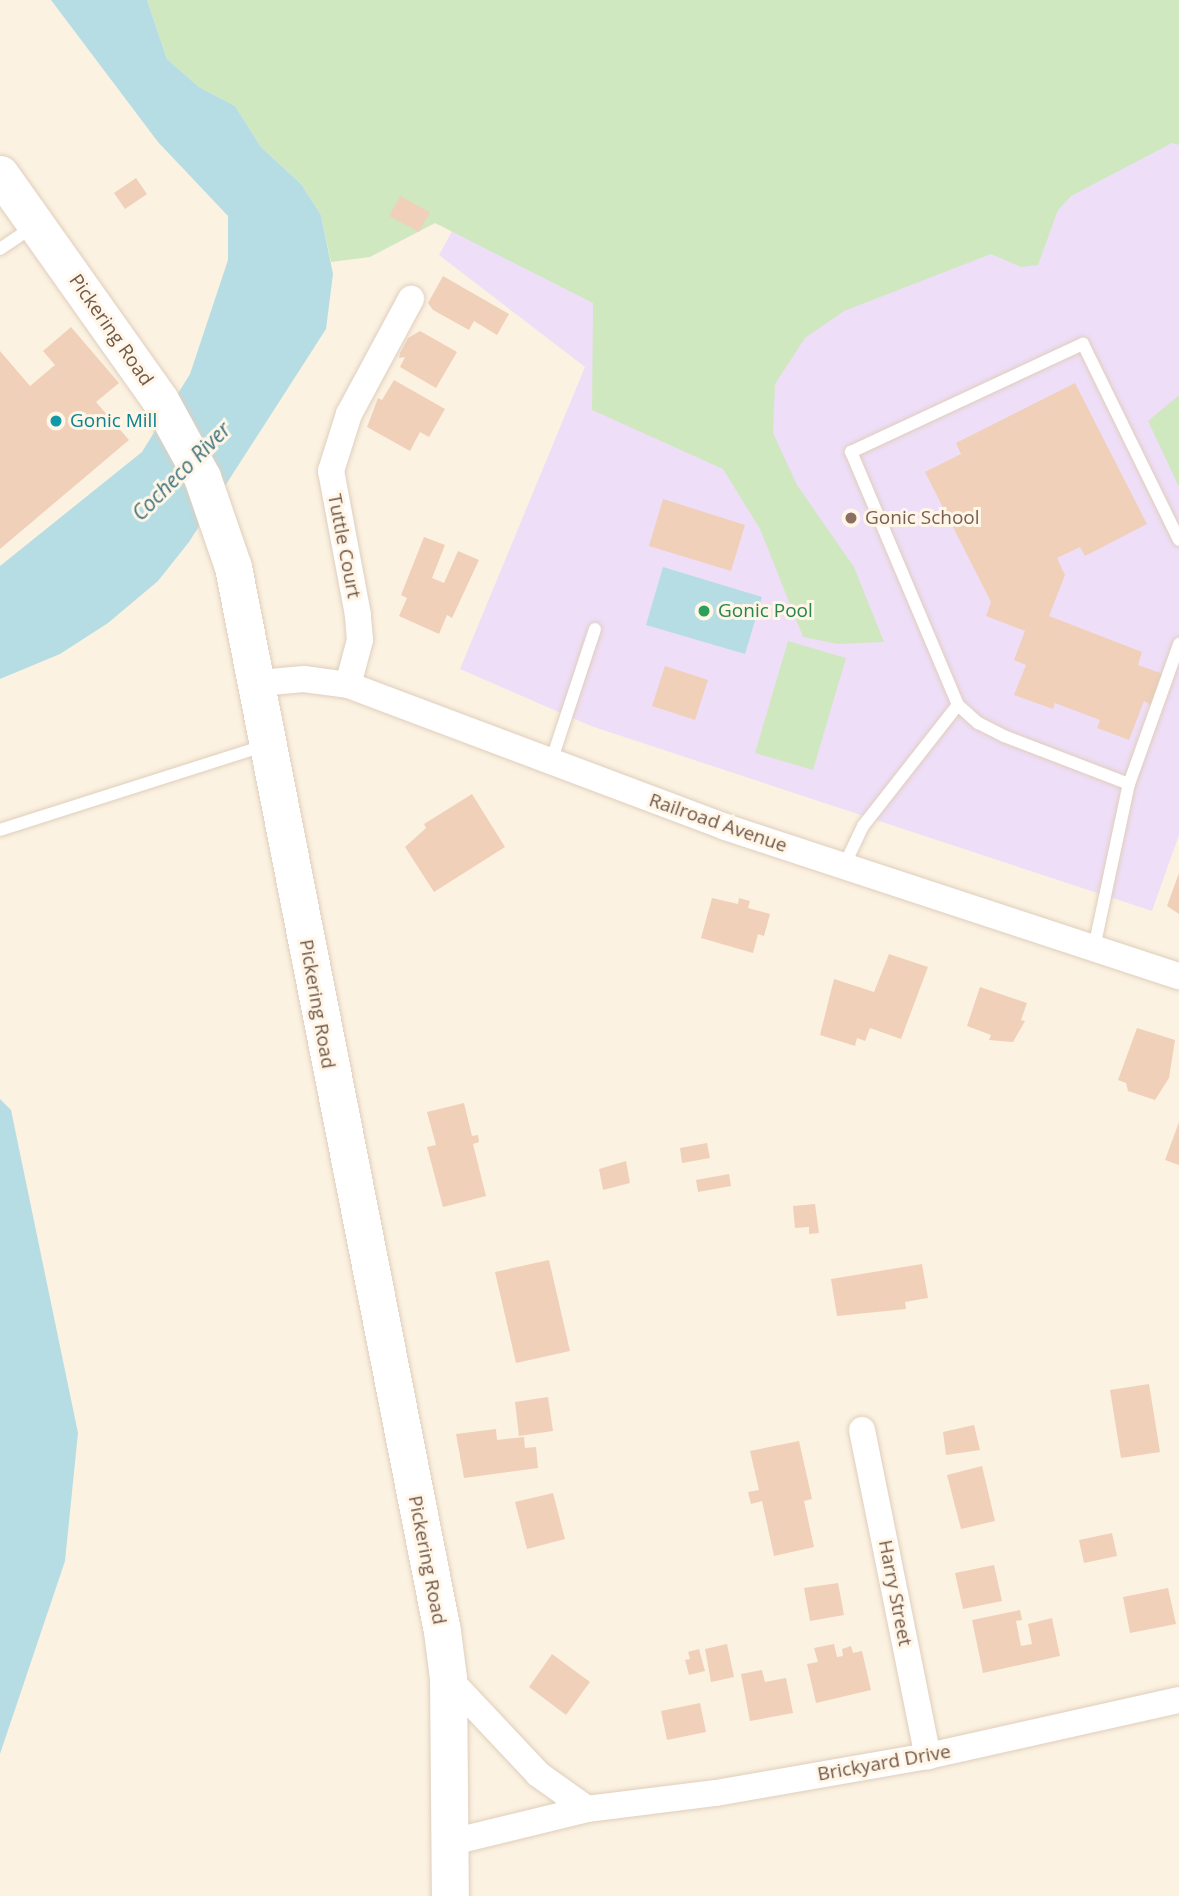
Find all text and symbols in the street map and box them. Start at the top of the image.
street label: Pickering Road [64,270,158,390]
place label: Gonic Mill [70,410,157,432]
marker: Gonic Mill [48,413,64,429]
water label: Cocheco River [127,417,235,525]
street label: Tuttle Court [323,492,365,600]
place label: Gonic School [865,507,980,529]
marker: Gonic School [843,510,859,526]
place label: Gonic Pool [718,600,813,622]
marker: Gonic Pool [696,603,712,619]
street label: Railroad Avenue [646,789,790,857]
street label: Pickering Road [294,938,340,1070]
street label: Pickering Road [403,1494,451,1626]
street label: Harry Street [874,1538,916,1648]
street label: Brickyard Drive [816,1740,952,1786]

